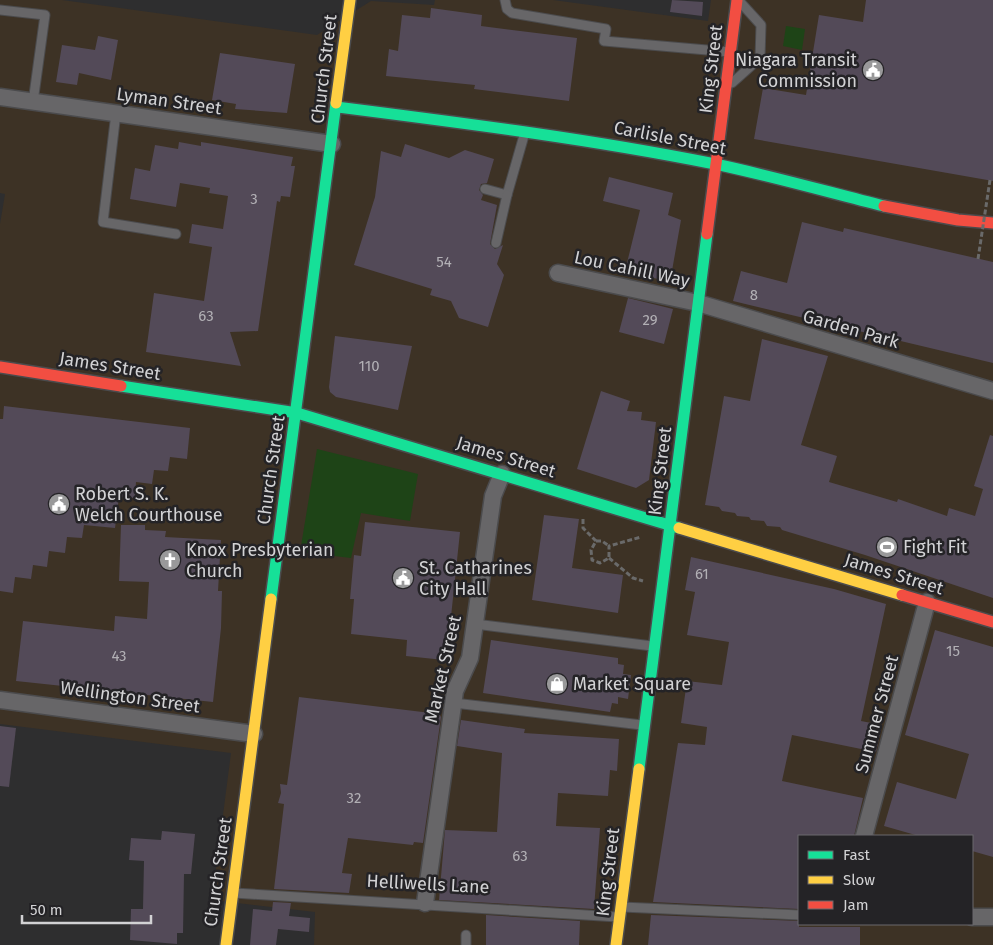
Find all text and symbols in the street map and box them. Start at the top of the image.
street label: Church Street [306,13,342,125]
street label: King Street [695,23,727,115]
place label: Niagara Transit Commission [735,49,857,92]
public building icon: Niagara Transit Commission [861,58,885,82]
street label: Lyman Street [115,83,223,119]
street label: Carlisle Street [612,116,729,160]
house number: 3 [250,190,258,208]
street label: Lou Cahill Way [572,246,692,292]
house number: 54 [436,253,452,271]
house number: 8 [750,286,758,304]
street label: Garden Park [800,305,902,353]
house number: 63 [198,307,214,325]
house number: 29 [642,311,658,329]
street label: James Street [58,347,163,385]
house number: 110 [358,357,380,375]
street label: Church Street [252,413,290,526]
street label: King Street [644,425,676,517]
street label: James Street [454,431,559,483]
place label: Robert S. K. Welch Courthouse [75,483,223,526]
public building icon: Robert S. K. Welch Courthouse [47,492,71,516]
sports icon: Fight Fit [875,535,899,559]
place label: Fight Fit [903,536,968,558]
place label: Knox Presbyterian Church [186,539,334,582]
church icon: Knox Presbyterian Church [158,548,182,572]
street label: James Street [842,548,947,600]
place label: St. Catharines City Hall [419,557,532,600]
house number: 61 [695,565,709,583]
public building icon: St. Catharines City Hall [391,566,415,590]
street label: Market Street [420,613,466,725]
house number: 15 [946,642,960,660]
house number: 43 [111,647,127,665]
street label: Summer Street [851,652,903,776]
shop icon: Market Square [545,672,569,696]
place label: Market Square [573,673,691,695]
street label: Wellington Street [59,676,202,718]
house number: 32 [347,789,361,807]
street label: Church Street [199,815,237,928]
street label: King Street [592,826,624,918]
legend [798,835,973,925]
text: Fast [843,846,870,864]
house number: 63 [512,847,528,865]
street label: Helliwells Lane [366,870,490,898]
text: Slow [843,871,875,889]
scale bar [22,892,151,924]
text: Jam [843,896,869,914]
text: 50 m [30,901,63,919]

